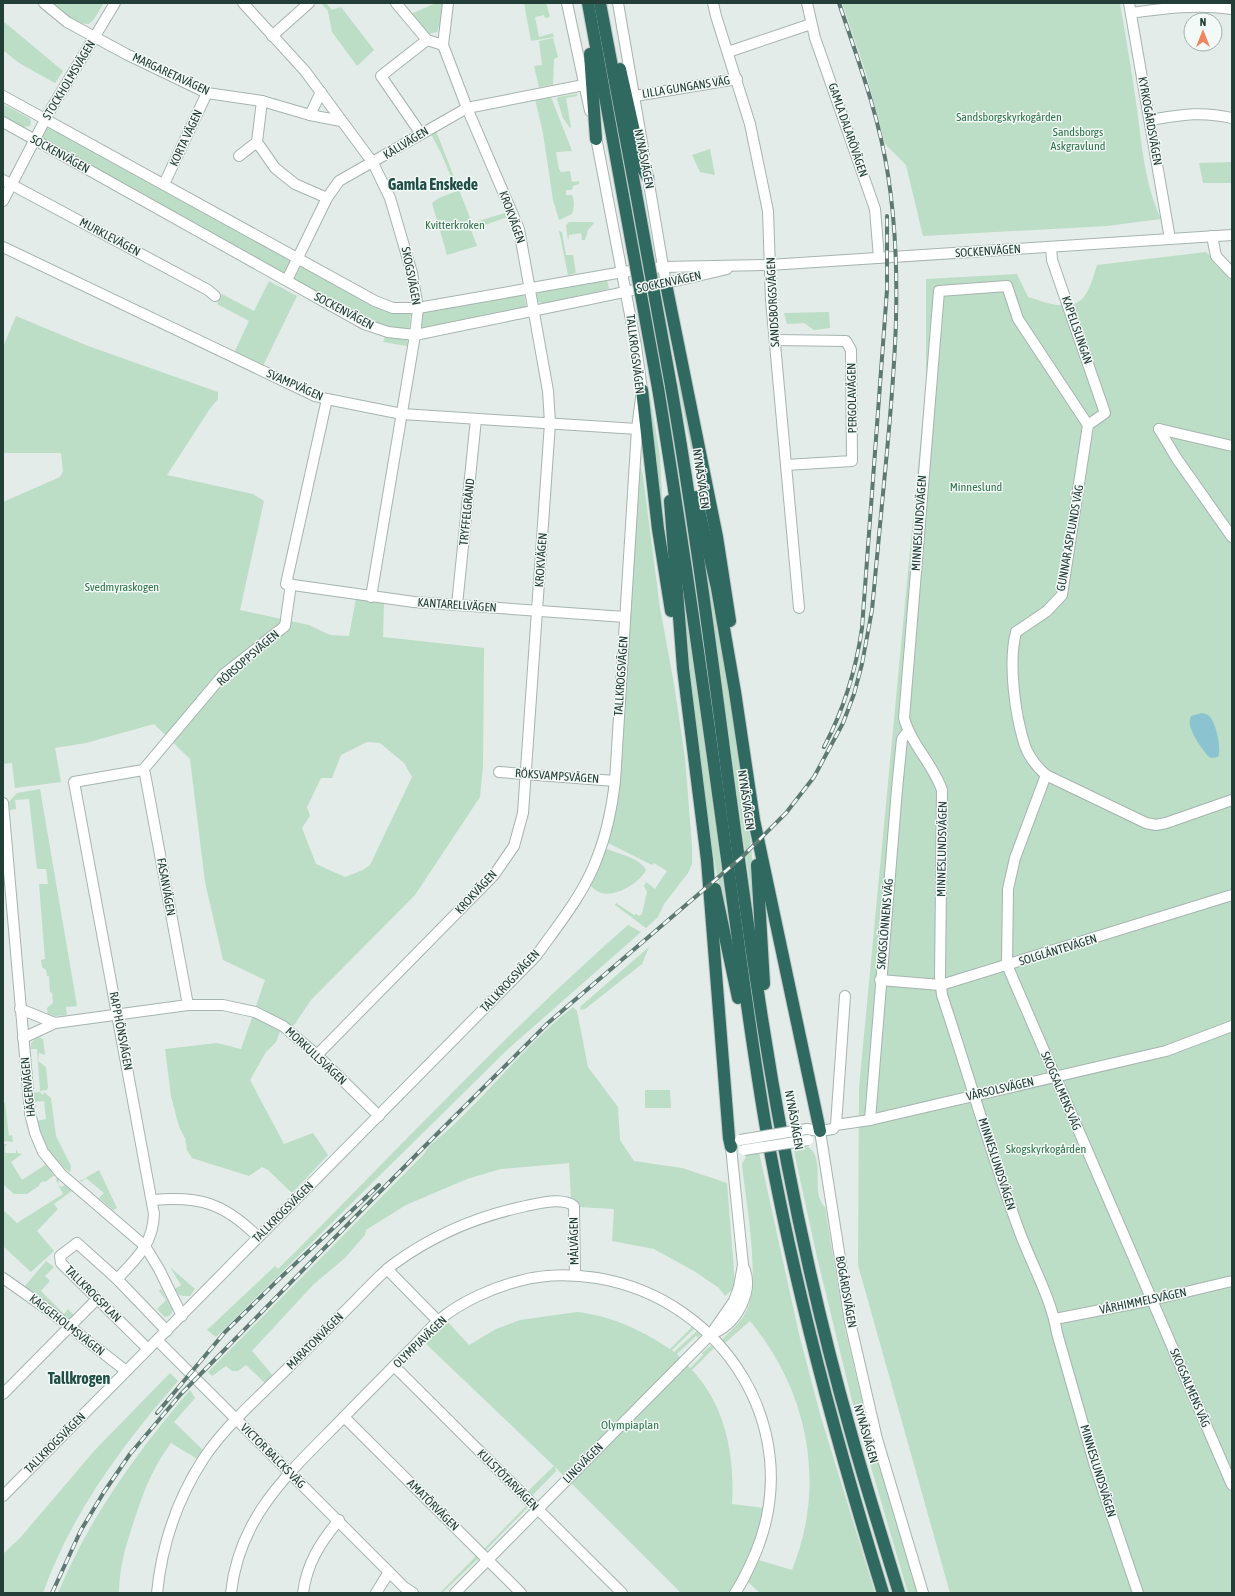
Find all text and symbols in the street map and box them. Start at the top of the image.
north arrow [1183,12,1223,52]
text: N [1200,16,1206,28]
street label: STOCKHOLMSVÄGEN [40,38,98,122]
street label: MARGARETAVÄGEN [130,50,212,98]
street label: LILLA GUNGANS VÄG [641,73,731,101]
street label: KYRKOGÅRDSVÄGEN [1135,76,1165,166]
street label: GAMLA DALARÖVÄGEN [825,81,871,179]
street label: KORTA VÄGEN [167,107,205,169]
park label: Sandsborgskyrkogården [956,110,1062,124]
street label: KÄLLVÄGEN [381,124,431,162]
park label: Sandsborgs Askgravlund [1051,125,1105,153]
street label: NYNÄSVÄGEN [631,128,657,190]
street label: SOCKENVÄGEN [28,132,92,176]
district label: Gamla Enskede [388,175,478,193]
street label: KROKVÄGEN [496,189,528,245]
street label: MURKLEVÄGEN [77,215,143,259]
park label: Kvitterkroken [425,218,485,232]
street label: SOCKENVÄGEN [955,242,1021,260]
street label: SKOGSVÄGEN [398,246,424,306]
street label: SANDSBORGSVÄGEN [764,257,782,347]
street label: SOCKENVÄGEN [635,268,703,296]
street label: SOCKENVÄGEN [312,289,376,333]
street label: KAPELLSLINGAN [1059,294,1095,366]
street label: TALLKROGSVÄGEN [623,313,647,395]
street label: PERGOLAVÄGEN [844,363,860,433]
street label: SVAMPVÄGEN [264,366,326,404]
street label: NYNÄSVÄGEN [690,448,712,510]
street label: MINNESLUNDSVÄGEN [909,475,929,571]
street label: TRYFFELGRÄND [456,477,478,546]
park label: Minneslund [950,480,1002,494]
street label: GUNNAR ASPLUNDS VÄG [1054,484,1086,592]
street label: KROKVÄGEN [532,532,550,588]
park label: Svedmyraskogen [85,580,159,594]
street label: KANTARELLVÄGEN [417,595,497,615]
street label: RÖRSOPPSVÄGEN [214,627,282,689]
street label: TALLKROGSVÄGEN [611,636,631,716]
street label: RÖKSVAMPSVÄGEN [514,766,600,786]
street label: NYNÄSVÄGEN [735,769,757,831]
street label: MINNESLUNDSVÄGEN [934,801,950,897]
street label: FASANVÄGEN [154,857,178,917]
street label: KROKVÄGEN [452,867,500,917]
street label: SKOGSLÖNNENS VÄG [874,878,896,970]
street label: SOLGLÄNTEVÄGEN [1017,931,1099,969]
street label: TALLKROGSVÄGEN [478,947,542,1015]
street label: RAPPHÖNSVÄGEN [107,990,135,1072]
street label: MORKULLSVÄGEN [283,1024,349,1088]
street label: SKOGSALMENS VÄG [1038,1049,1084,1133]
street label: HÄGERVÄGEN [18,1056,38,1118]
street label: VÅRSOLSVÄGEN [965,1074,1035,1104]
street label: NYNÄSVÄGEN [782,1089,806,1151]
street label: MINNESLUNDSVÄGEN [976,1116,1018,1212]
park label: Skogskyrkogården [1006,1142,1086,1156]
street label: TALLKROGSVÄGEN [250,1179,316,1245]
street label: MÅLVÄGEN [567,1217,581,1265]
street label: BOGÅRDSVÄGEN [833,1255,859,1329]
street label: TALLKROGSPLAN [62,1263,124,1325]
street label: VÅRHIMMELSVÄGEN [1098,1285,1188,1317]
street label: KAGGEHOLMSVÄGEN [27,1291,107,1359]
street label: MARATONVÄGEN [284,1310,346,1372]
street label: OLYMPIAVÄGEN [390,1313,450,1371]
street label: SKOGSALMENS VÄG [1167,1346,1213,1430]
district label: Tallkrogen [48,1369,111,1387]
street label: NYNÄSVÄGEN [851,1403,881,1465]
street label: TALLKROGSVÄGEN [22,1410,88,1476]
park label: Olympiaplan [601,1418,659,1432]
street label: VICTOR BALCKS VÄG [238,1421,308,1491]
street label: MINNESLUNDSVÄGEN [1077,1423,1119,1519]
street label: LINGVÄGEN [560,1440,606,1486]
street label: KULSTÖTARVÄGEN [474,1446,542,1514]
street label: AMATÖRVÄGEN [404,1476,462,1534]

